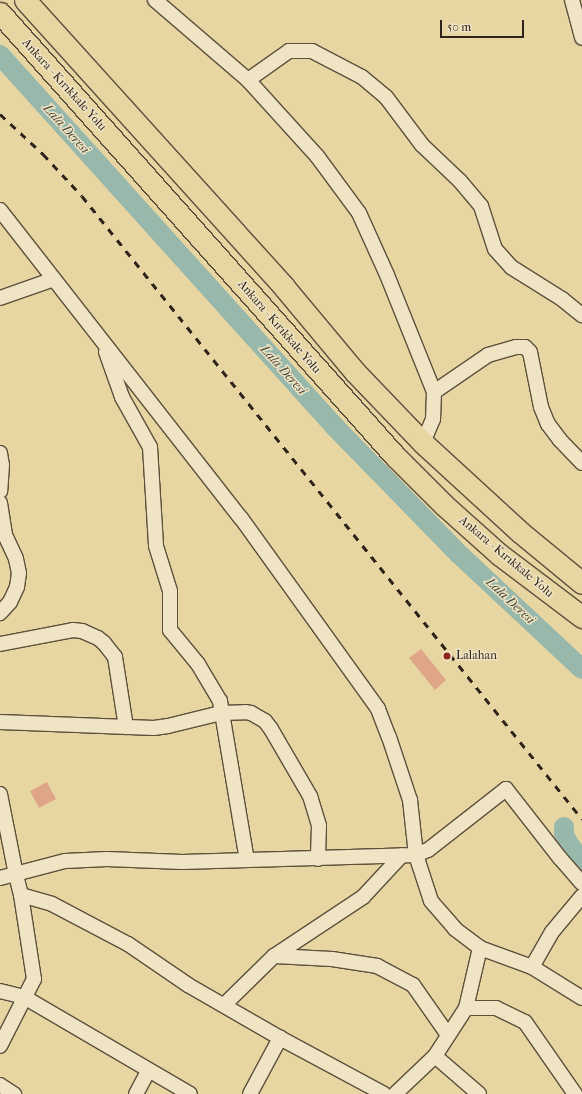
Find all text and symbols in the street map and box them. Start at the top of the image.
scale bar [442,12,526,38]
text: 50 m [447,20,471,34]
street label: Ankara - Kırıkkale Yolu [19,36,109,134]
water label: Lala Deresi [40,101,92,157]
street label: Ankara - Kırıkkale Yolu [235,277,323,377]
water label: Lala Deresi [257,342,309,398]
street label: Ankara - Kırıkkale Yolu [456,513,556,601]
water label: Lala Deresi [482,574,538,628]
place label: Lalahan [456,649,497,663]
marker: Lalahan [441,650,453,662]

